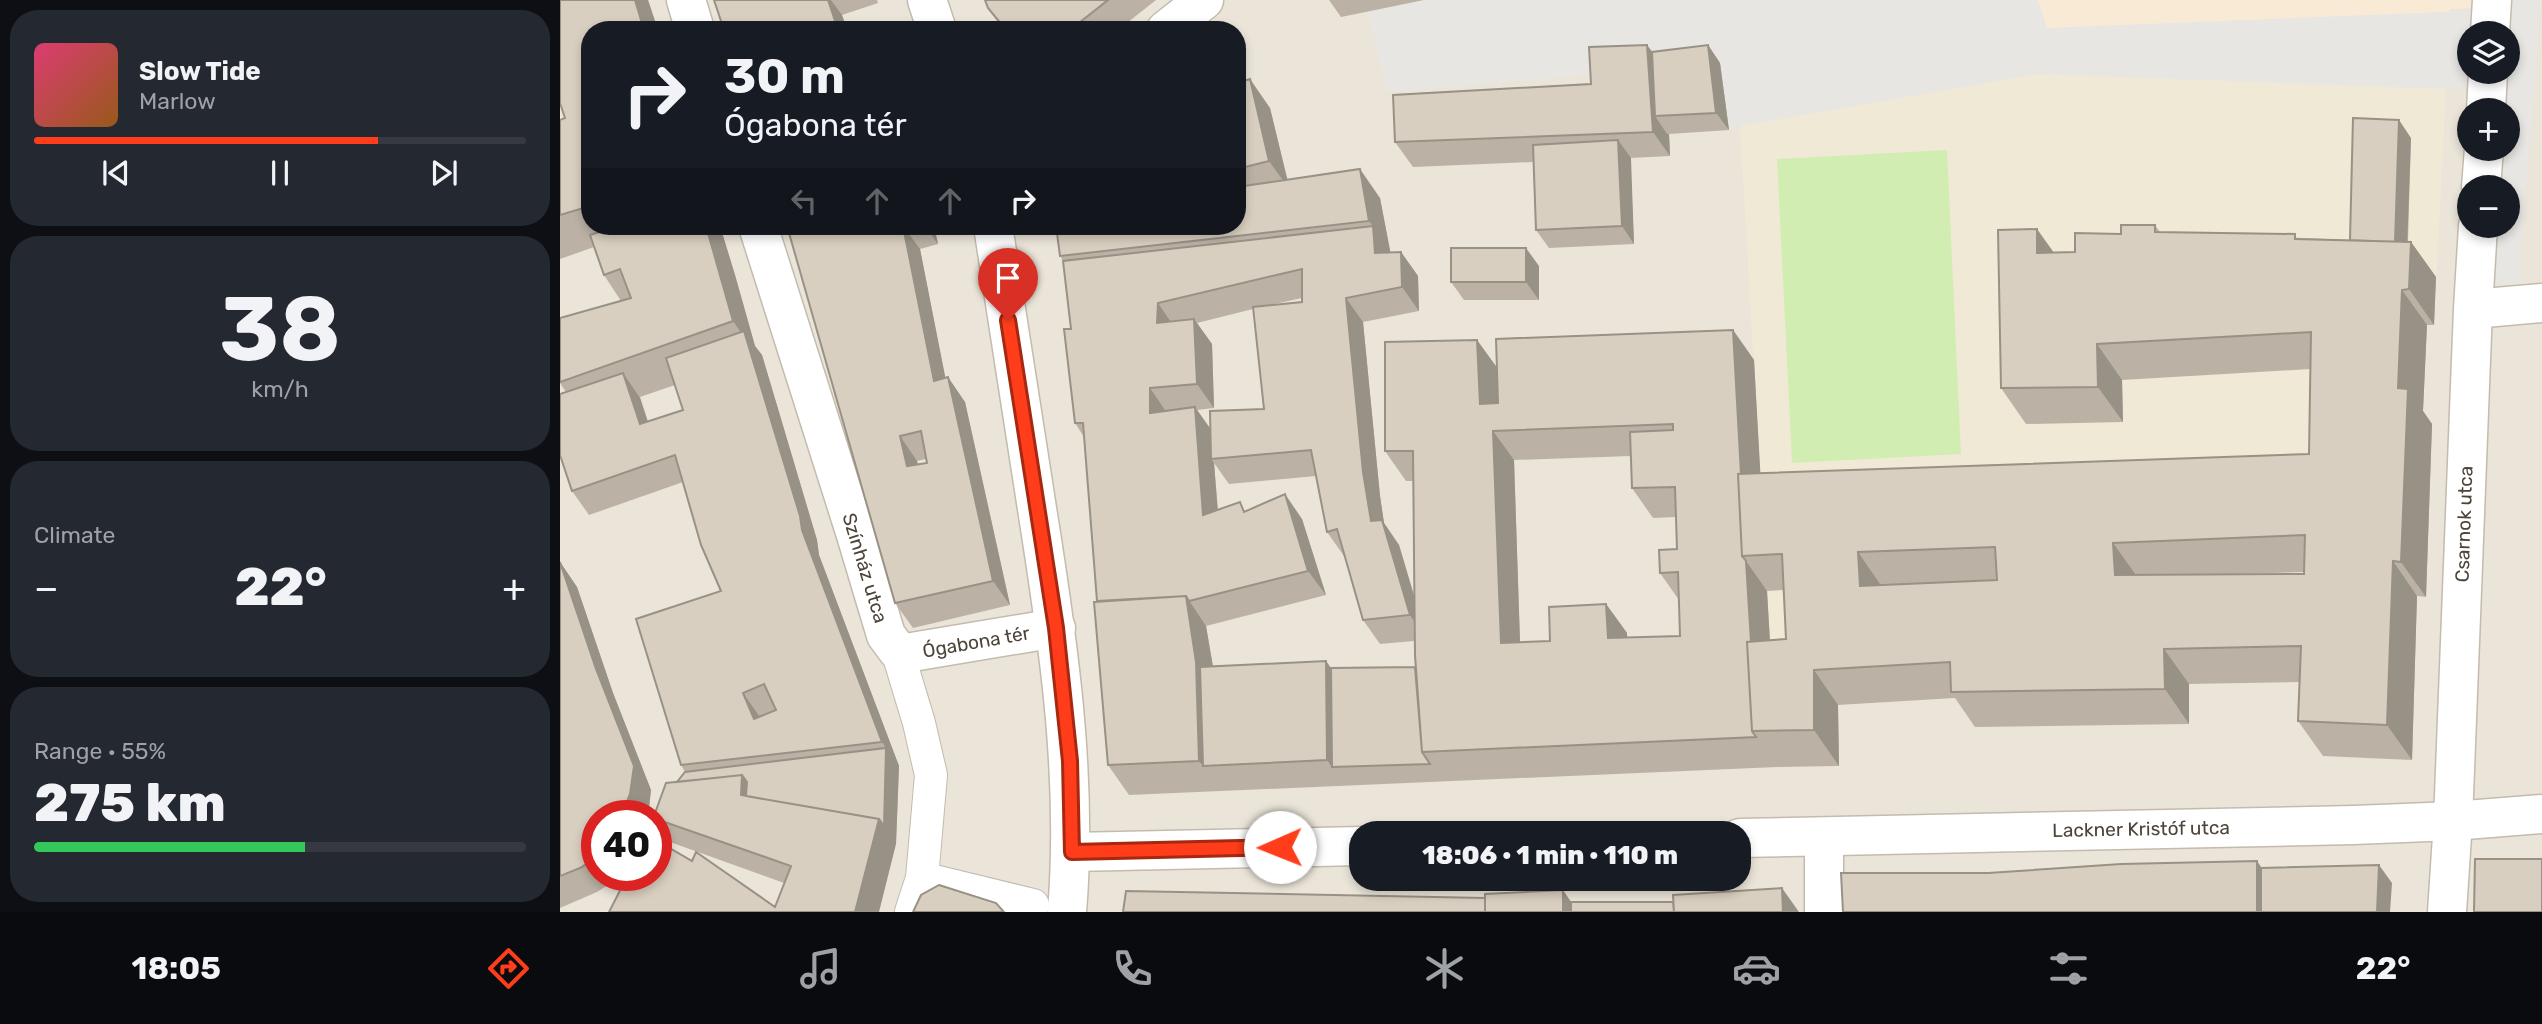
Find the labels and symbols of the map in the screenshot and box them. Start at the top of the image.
pin [978,248,1038,320]
street label: Csarnok utca [2450,465,2478,583]
street label: Színház utca [837,510,893,626]
street label: Ógabona tér [921,621,1032,663]
speed limit sign: 40 [581,800,672,891]
position arrow [1243,810,1317,884]
street label: Lackner Kristóf utca [2052,816,2230,842]

